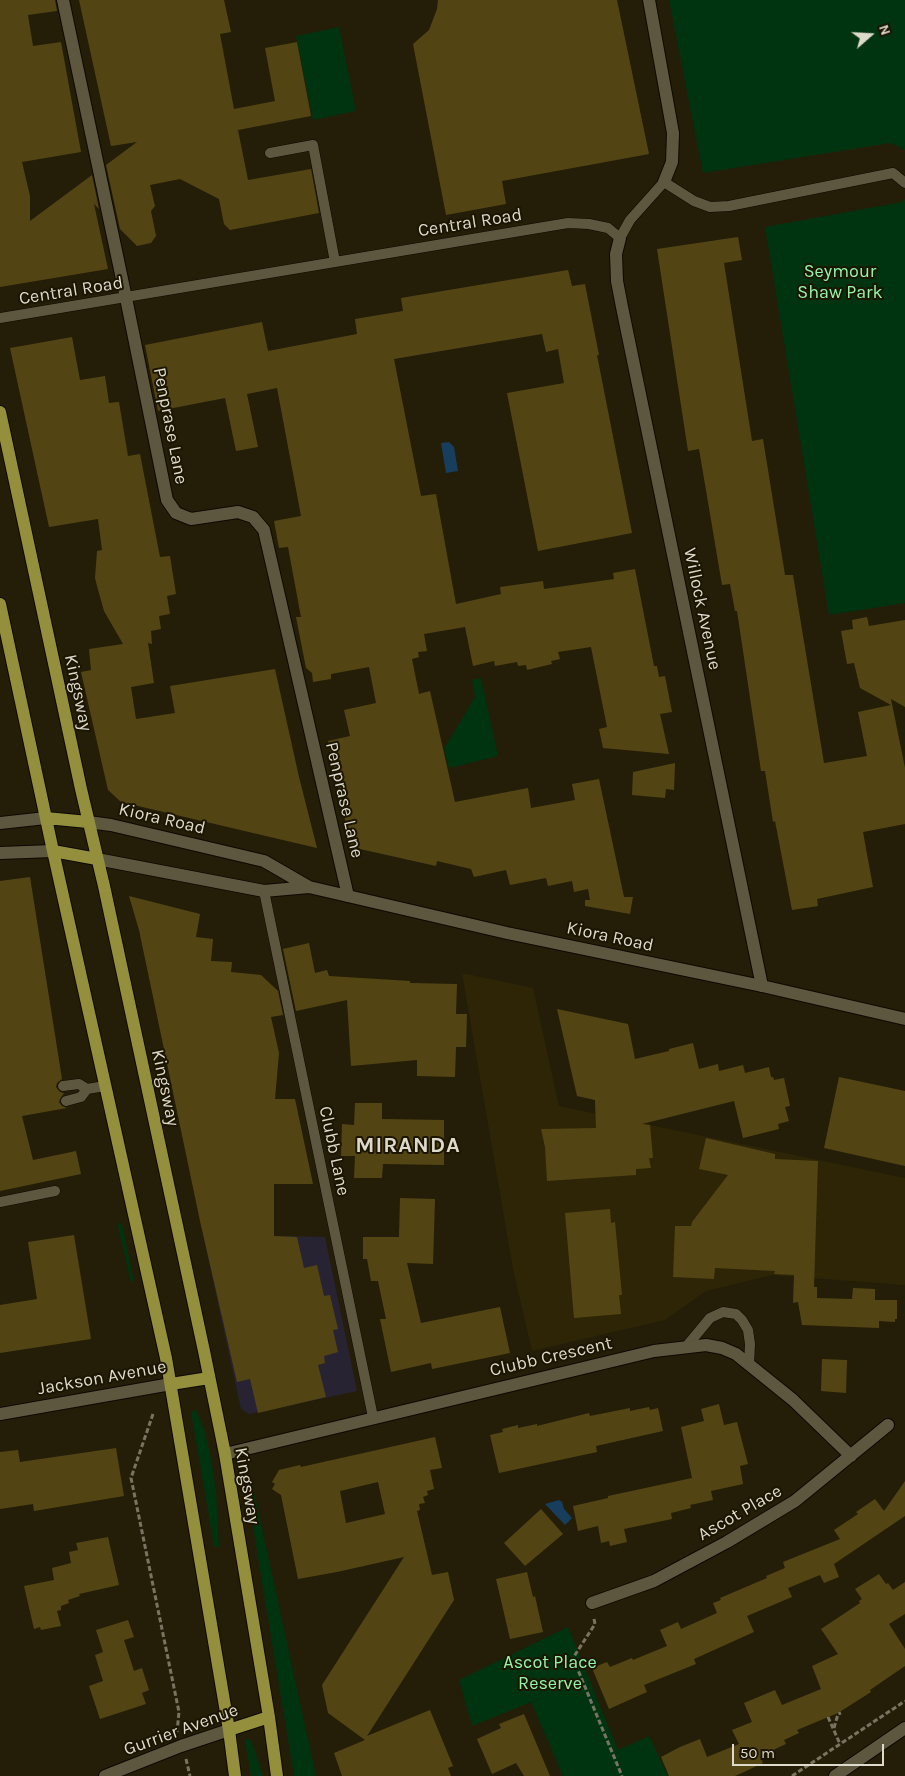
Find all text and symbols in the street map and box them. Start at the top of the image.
north arrow [845,10,895,60]
text: N [875,22,894,37]
street label: Central Road [416,204,524,242]
park label: Seymour Shaw Park [797,261,883,304]
street label: Central Road [17,272,125,310]
street label: Penprase Lane [148,366,192,486]
street label: Willock Avenue [679,546,725,672]
street label: Kingsway [59,653,97,733]
street label: Penprase Lane [320,740,368,860]
street label: Kiora Road [117,799,207,839]
street label: Kiora Road [565,917,655,957]
street label: Kingsway [146,1048,184,1128]
street label: Clubb Lane [314,1104,354,1198]
district label: MIRANDA [354,1133,462,1159]
street label: Clubb Crescent [488,1332,614,1382]
street label: Jackson Avenue [36,1356,168,1400]
street label: Kingsway [230,1446,264,1526]
street label: Ascot Place [694,1480,786,1546]
park label: Ascot Place Reserve [503,1652,597,1695]
street label: Gurrier Avenue [121,1699,241,1761]
scale bar [735,1734,888,1766]
text: 50 m [740,1744,775,1762]

